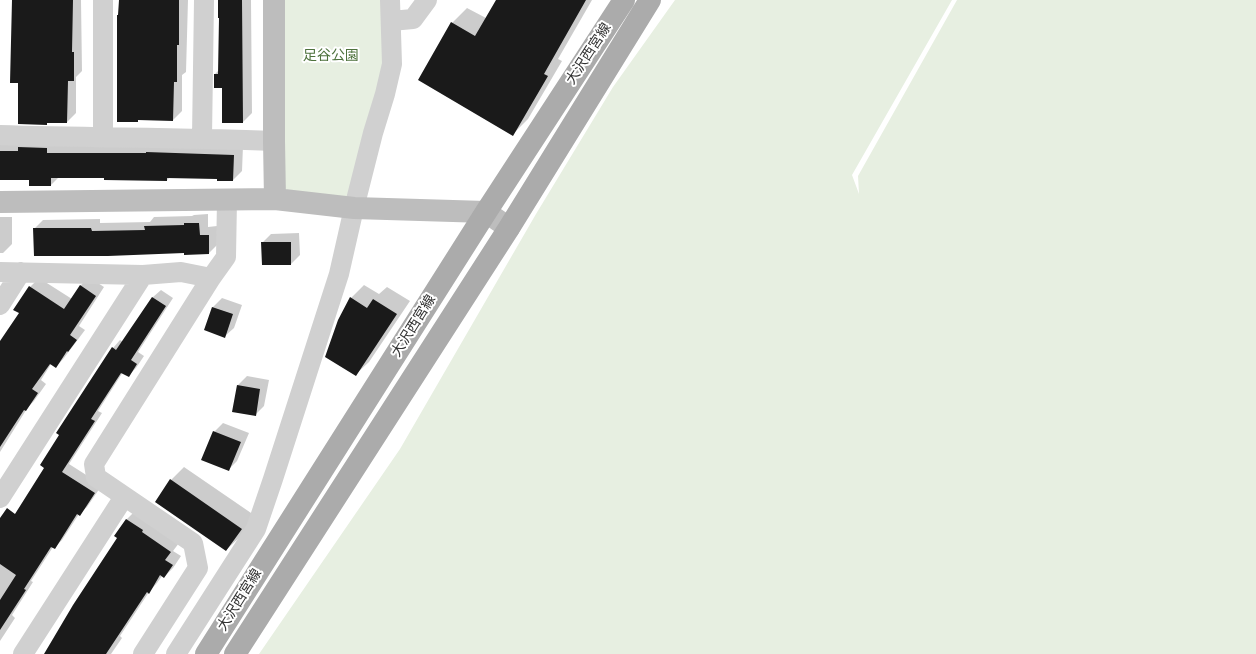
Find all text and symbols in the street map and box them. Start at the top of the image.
street label: 大沢西宮線 [563,20,615,88]
park label: 足谷公園 [303,48,359,64]
street label: 大沢西宮線 [388,292,440,360]
street label: 大沢西宮線 [214,566,266,634]

